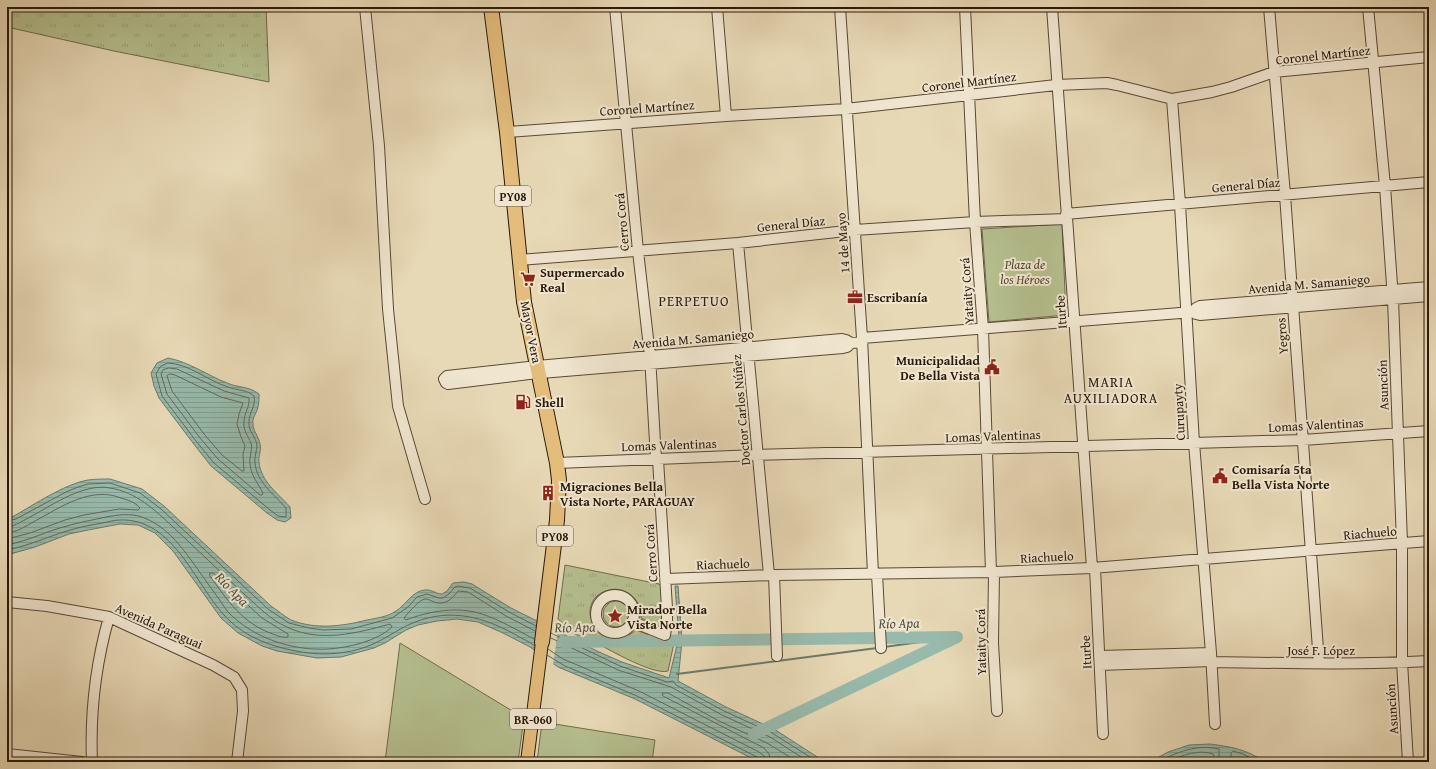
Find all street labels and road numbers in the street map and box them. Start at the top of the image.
street label: Coronel Martínez [1275,41,1371,69]
street label: Coronel Martínez [921,67,1018,97]
street label: Coronel Martínez [599,95,695,121]
street label: General Díaz [1211,173,1281,197]
road number: PY08 [495,186,531,206]
street label: Cerro Corá [610,191,634,252]
street label: General Díaz [756,211,826,237]
street label: 14 de Mayo [831,212,855,274]
street label: Yataity Corá [955,256,979,325]
street label: Avenida M. Samaniego [1247,269,1371,299]
street label: Iturbe [1050,294,1072,330]
street label: Mayor Vera [516,299,547,366]
street label: Yegros [1271,317,1293,355]
street label: Avenida M. Samaniego [631,324,755,354]
street label: Doctor Carlos Núñez [727,353,755,466]
street label: Asunción [1373,359,1393,411]
street label: Curupayty [1168,382,1190,441]
street label: Lomas Valentinas [1268,413,1364,437]
street label: Lomas Valentinas [945,425,1041,447]
street label: Lomas Valentinas [621,434,717,456]
street label: Riachuelo [1342,521,1398,545]
street label: Cerro Corá [639,522,663,583]
road number: PY08 [537,526,573,546]
street label: Riachuelo [1020,546,1075,568]
street label: Riachuelo [696,554,750,574]
street label: Avenida Paraguai [112,598,206,654]
street label: Yataity Corá [971,608,991,676]
street label: Iturbe [1076,635,1096,669]
street label: José F. López [1285,641,1355,660]
street label: Asunción [1381,682,1403,735]
road number: BR-060 [510,709,556,729]

